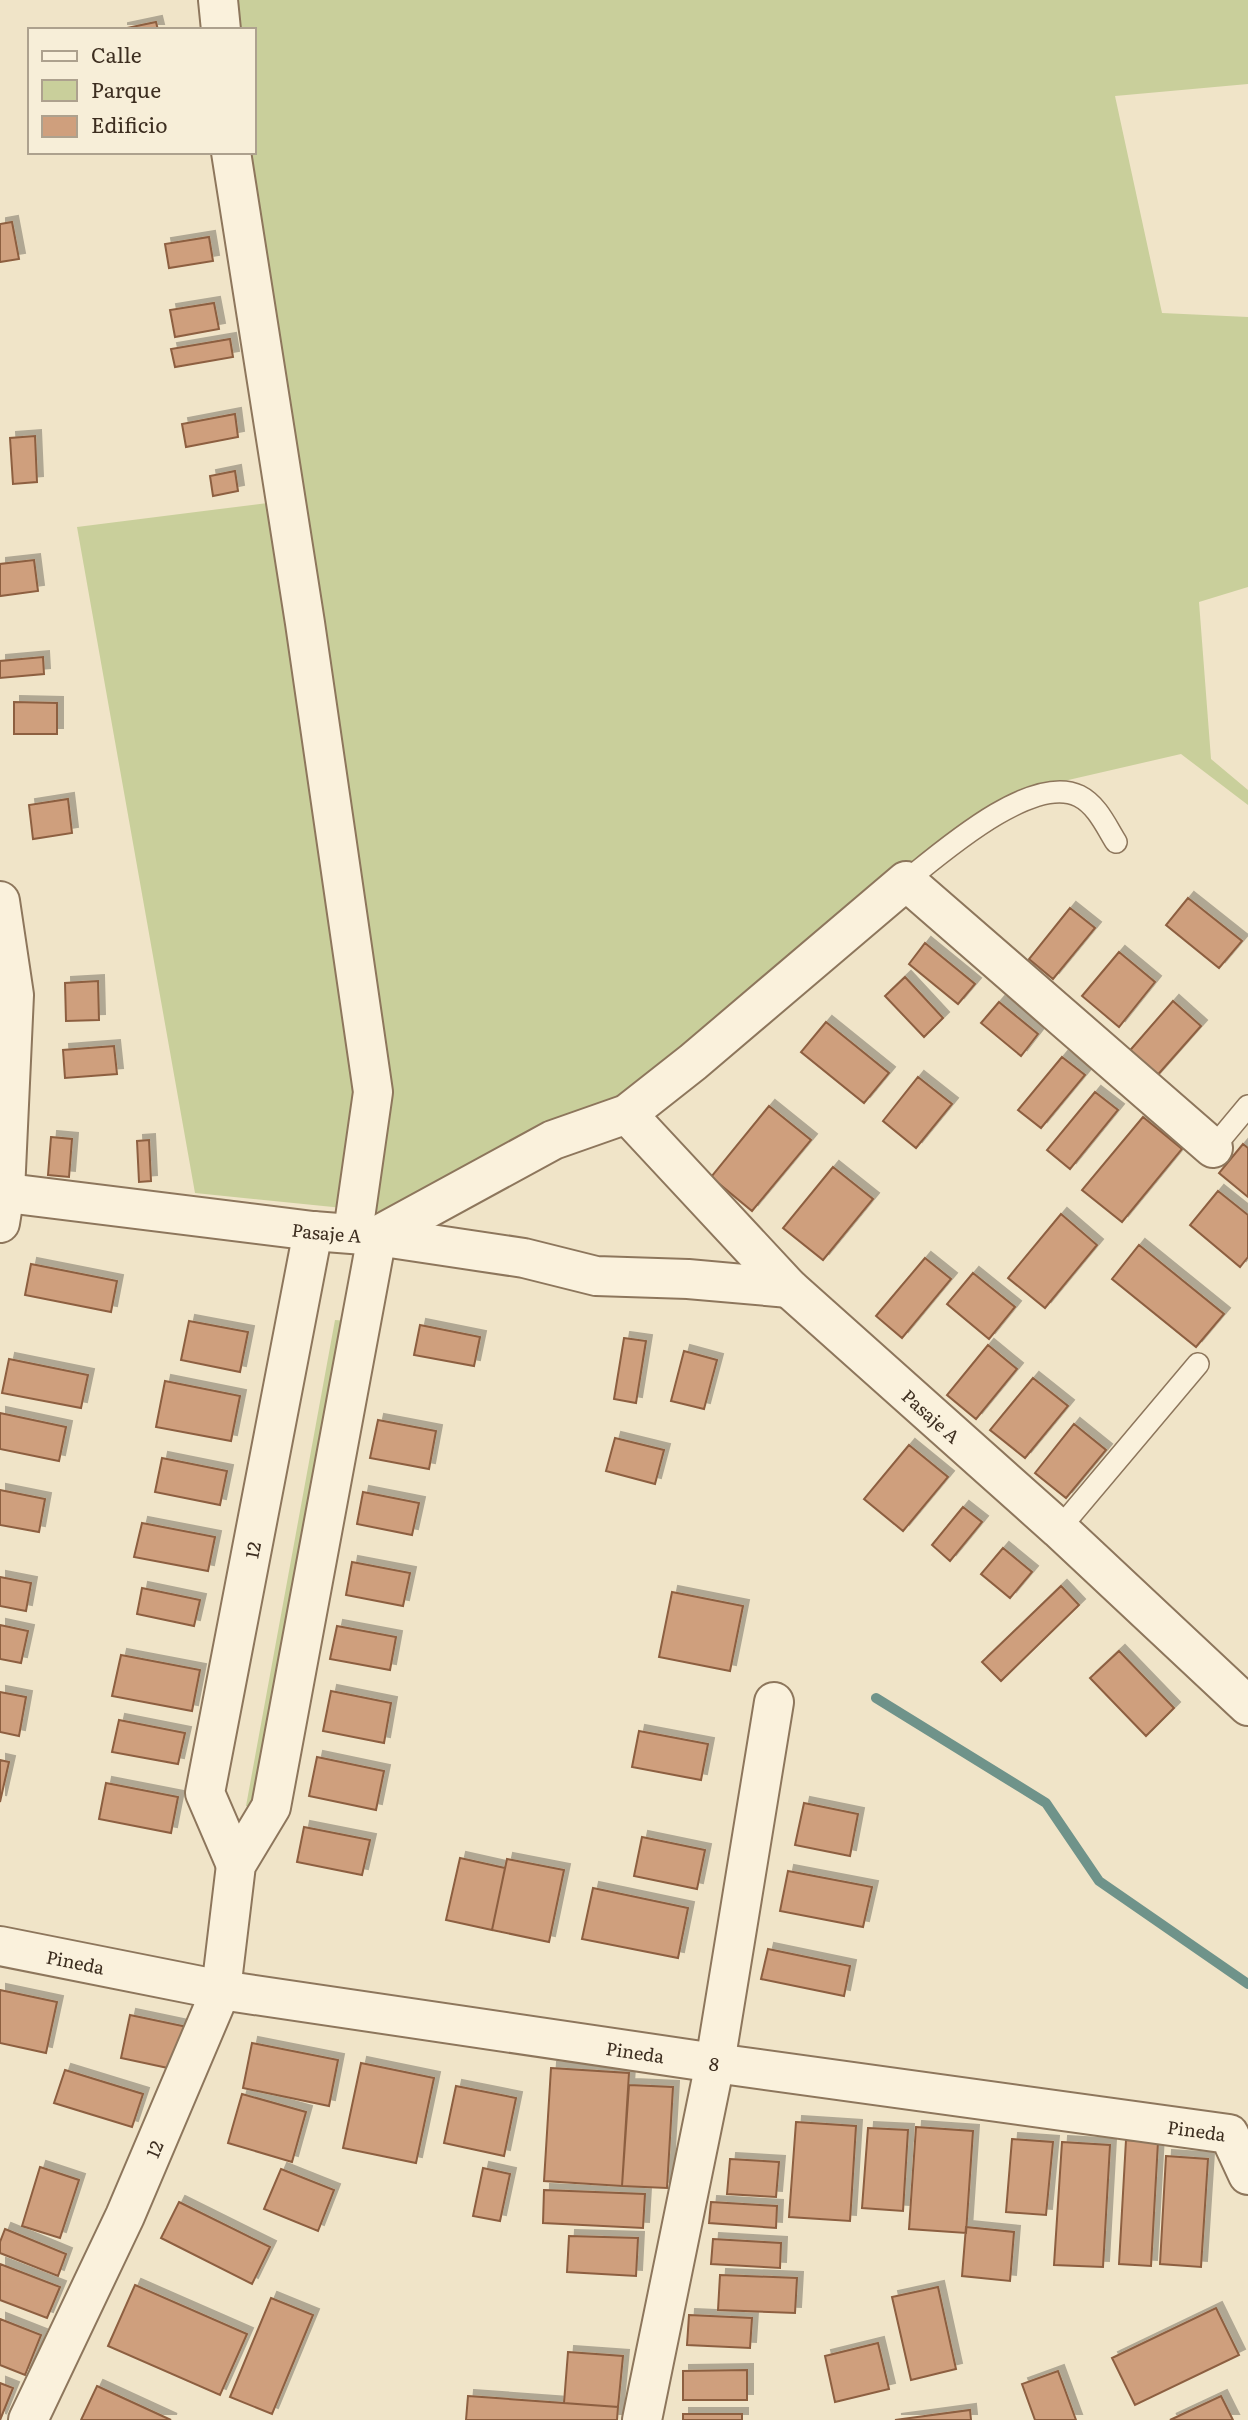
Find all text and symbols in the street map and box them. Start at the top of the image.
legend [28,28,256,154]
text: Calle [91,38,142,69]
text: Parque [91,73,161,104]
text: Edificio [91,108,167,139]
street label: Pasaje A [290,1215,362,1248]
street label: Pasaje A [897,1382,967,1449]
street label: 12 [237,1539,267,1560]
street label: Pineda [44,1942,107,1980]
street label: Pineda [604,2034,666,2069]
street label: 8 [707,2049,721,2077]
street label: Pineda [1166,2112,1228,2147]
street label: 12 [138,2136,169,2162]

